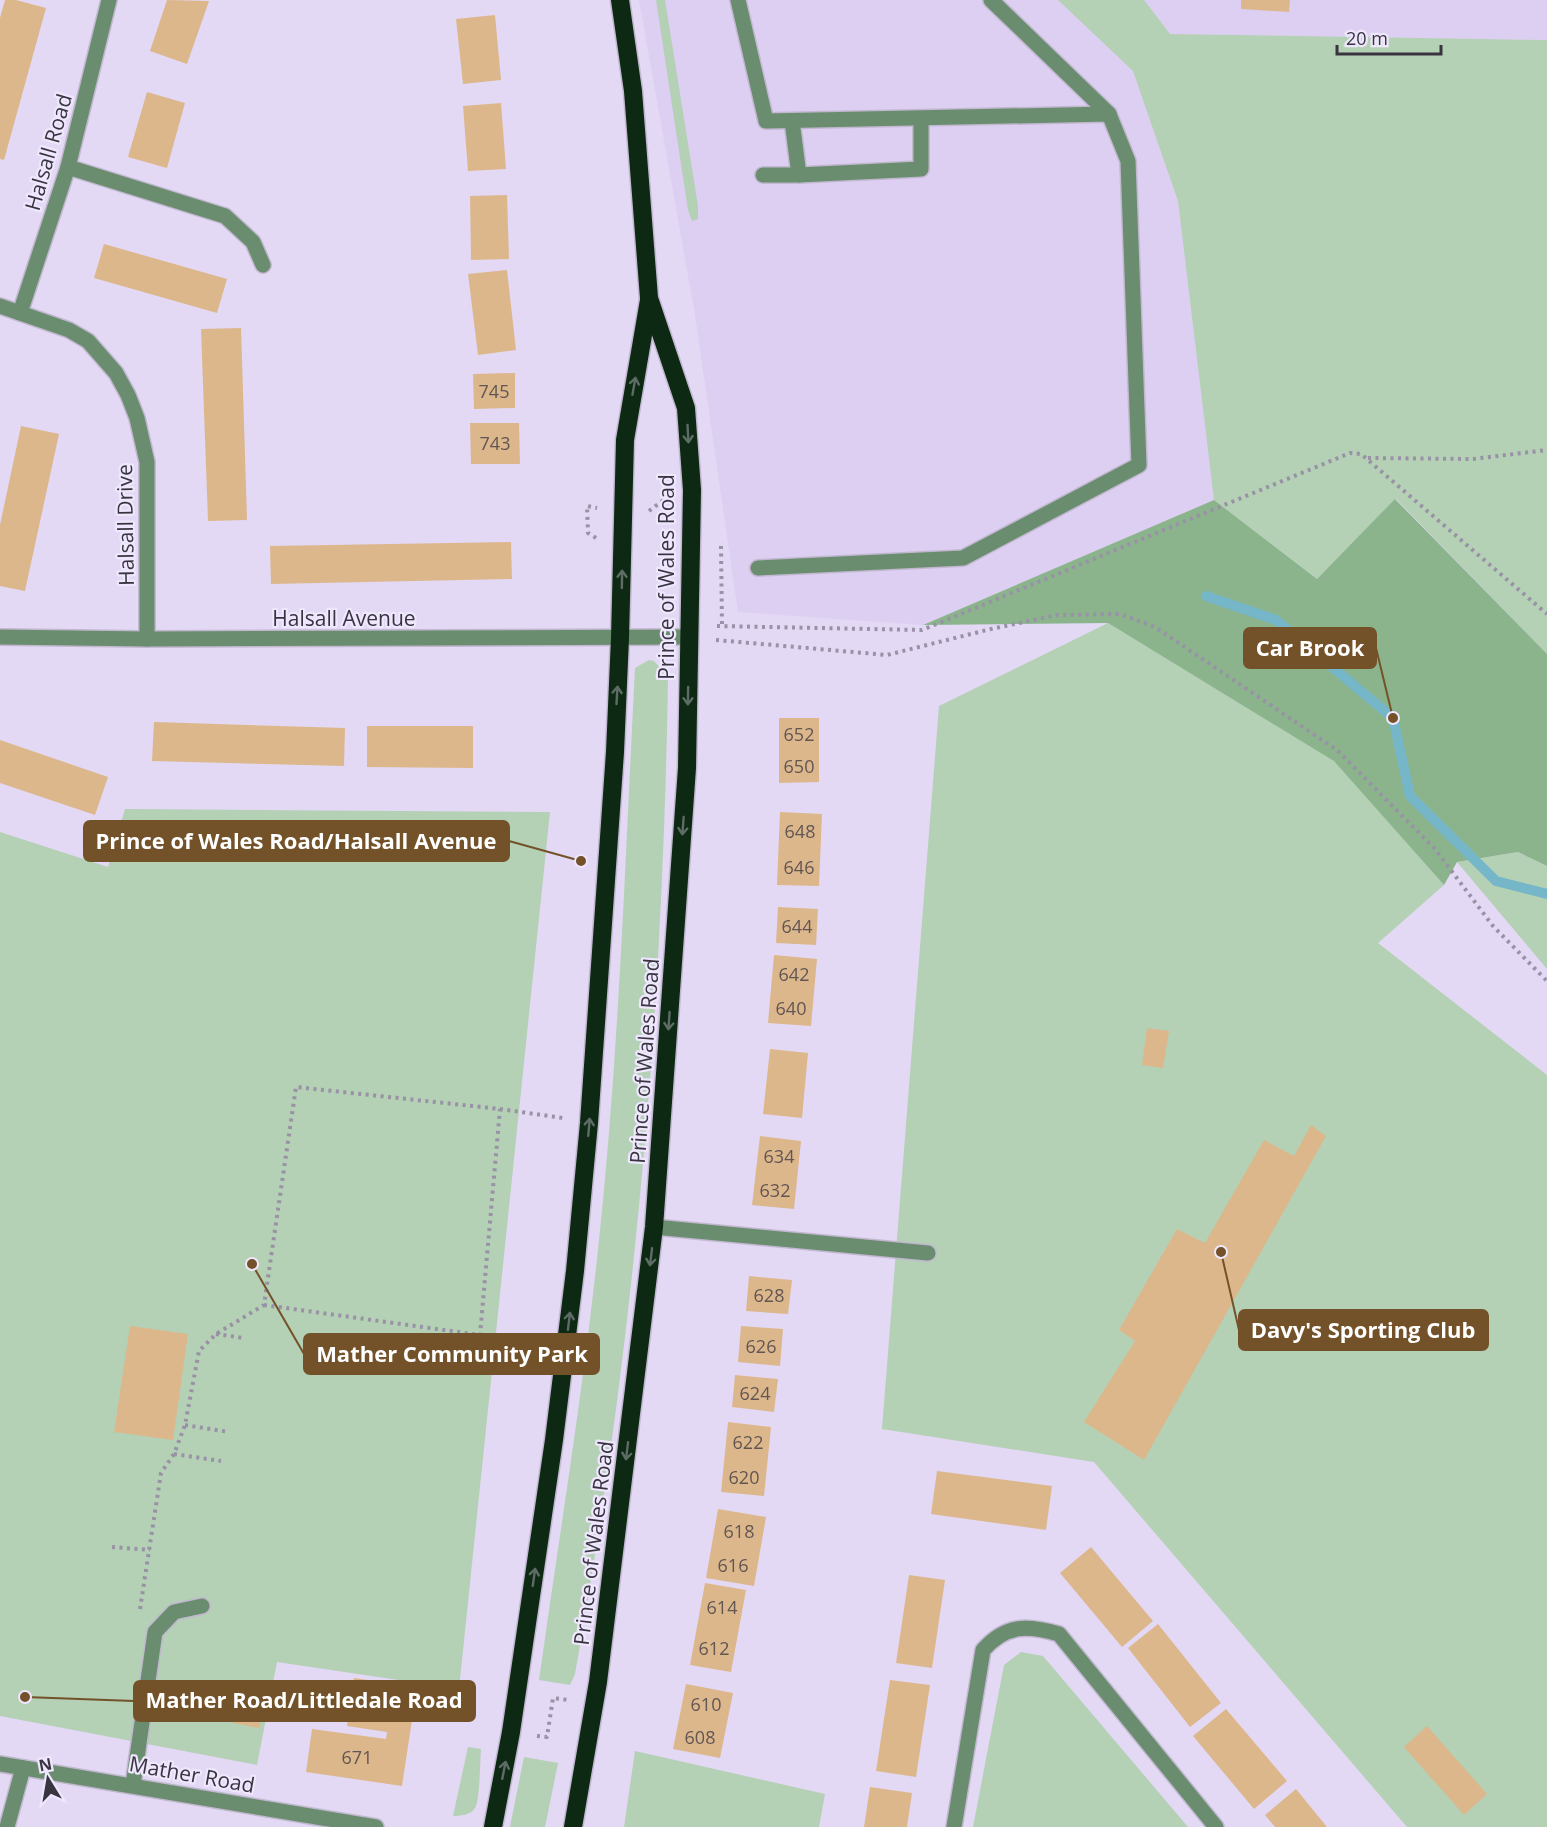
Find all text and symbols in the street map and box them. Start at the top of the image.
scale bar [1337,18,1440,56]
text: 20 m [1346,26,1388,50]
street label: Halsall Road [18,90,78,214]
one-way arrow [629,377,640,397]
house number: 745 [479,379,509,403]
one-way arrow [682,423,693,443]
house number: 743 [480,431,510,455]
street label: Halsall Drive [110,464,140,586]
street label: Prince of Wales Road [652,474,680,680]
one-way arrow [616,570,627,590]
street label: Halsall Avenue [272,604,416,632]
callout: Car Brook [1244,628,1376,668]
text: Car Brook [1256,632,1365,662]
one-way arrow [612,685,623,705]
one-way arrow [682,685,694,705]
house number: 652 [784,722,814,746]
house number: 650 [784,754,814,778]
one-way arrow [677,816,688,836]
house number: 648 [785,819,815,843]
callout: Prince of Wales Road/Halsall Avenue [84,821,509,861]
text: Prince of Wales Road/Halsall Avenue [95,825,497,855]
house number: 646 [784,855,814,879]
house number: 644 [782,914,812,938]
street label: Prince of Wales Road [623,957,665,1165]
house number: 642 [779,962,809,986]
house number: 640 [776,996,806,1020]
one-way arrow [663,1010,674,1030]
one-way arrow [584,1118,595,1138]
house number: 634 [764,1144,794,1168]
house number: 632 [760,1178,790,1202]
one-way arrow [645,1247,656,1267]
house number: 628 [754,1283,784,1307]
callout: Davy's Sporting Club [1239,1310,1488,1350]
one-way arrow [564,1312,575,1332]
text: Davy's Sporting Club [1251,1314,1475,1344]
callout: Mather Community Park [304,1334,599,1374]
house number: 626 [746,1334,776,1358]
text: Mather Community Park [316,1338,588,1368]
house number: 624 [740,1381,770,1405]
house number: 622 [733,1430,763,1454]
street label: Prince of Wales Road [567,1439,619,1647]
one-way arrow [621,1440,632,1460]
house number: 620 [729,1465,759,1489]
house number: 618 [724,1519,754,1543]
house number: 616 [718,1553,748,1577]
one-way arrow [529,1568,540,1587]
house number: 614 [707,1595,737,1619]
house number: 612 [699,1636,729,1660]
callout: Mather Road/Littledale Road [134,1681,475,1721]
text: Mather Road/Littledale Road [145,1684,463,1714]
house number: 610 [691,1692,721,1716]
house number: 608 [685,1725,715,1749]
house number: 671 [342,1745,372,1769]
north arrow [18,1749,78,1809]
street label: Mather Road [127,1749,257,1799]
text: N [37,1752,54,1776]
one-way arrow [499,1760,510,1780]

